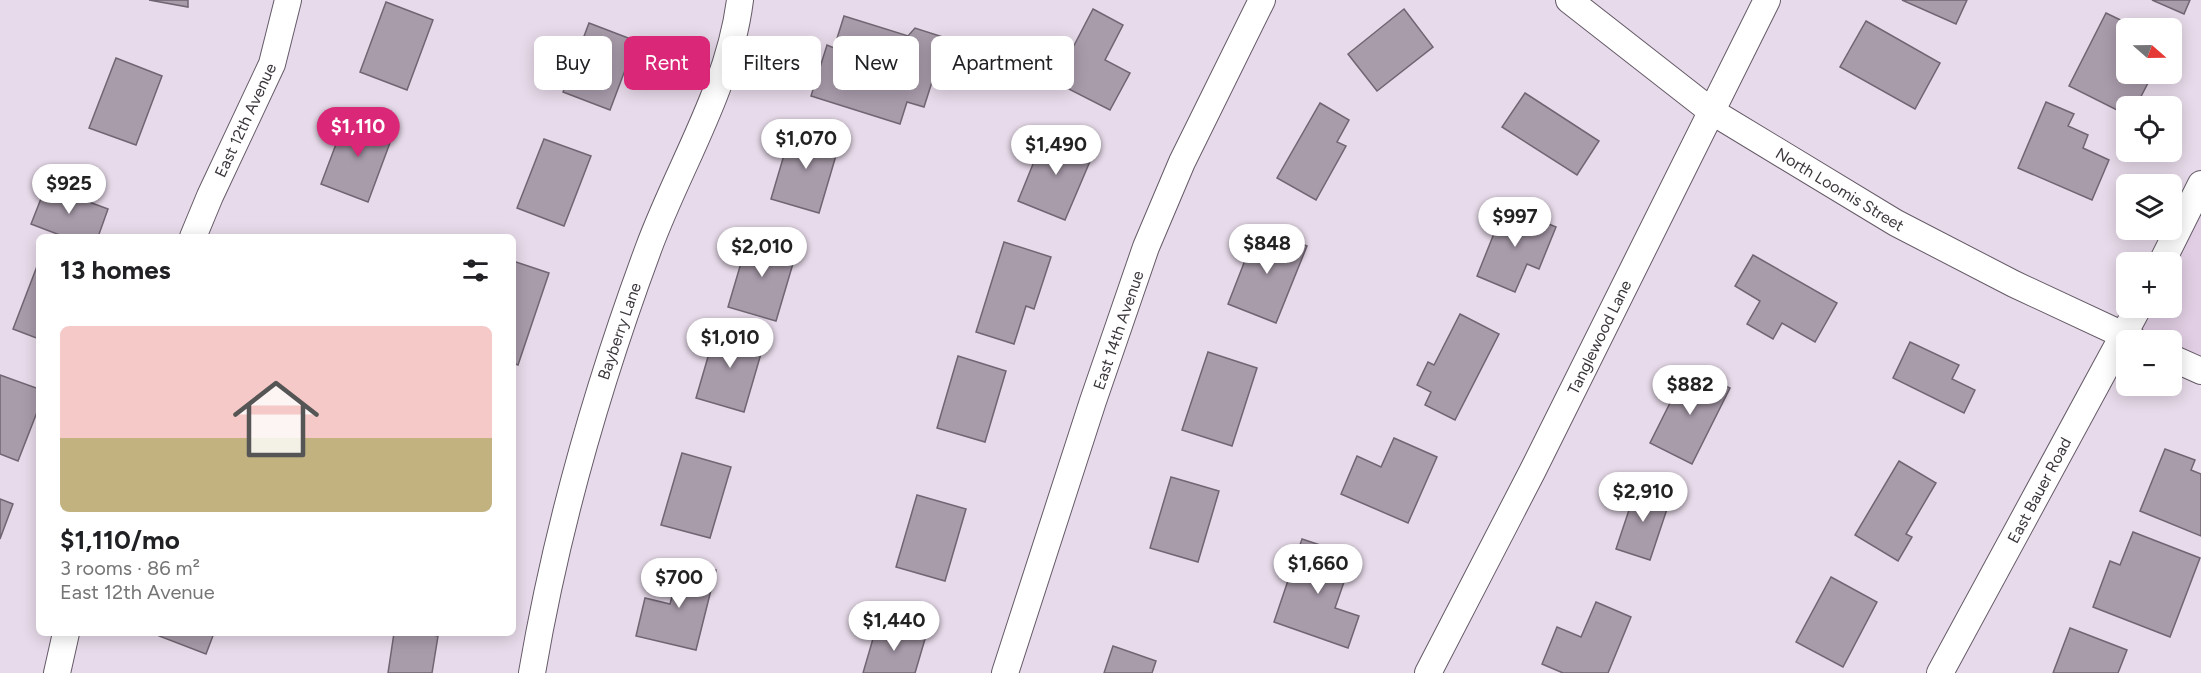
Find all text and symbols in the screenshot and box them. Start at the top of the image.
north arrow [2116,18,2182,84]
map controls [2116,18,2182,396]
chip: Buy [534,36,612,90]
chip: Rent [624,36,710,90]
chip: Filters [722,36,821,90]
chip: New [833,36,919,90]
chip: Apartment [931,36,1074,90]
street label: East 12th Avenue [211,60,280,180]
button: locate [2116,96,2182,162]
pin: $1,110 [309,107,407,158]
text: $1,110 [331,114,385,138]
pin: $1,070 [757,119,855,170]
pin: $1,490 [1007,125,1105,176]
text: $1,070 [775,126,837,150]
text: $1,490 [1025,132,1087,156]
street label: North Loomis Street [1772,144,1907,235]
pin: $925 [33,164,105,215]
text: $925 [46,171,92,195]
button: layers [2116,174,2182,240]
pin: $997 [1479,197,1551,248]
text: $997 [1492,204,1538,228]
pin: $848 [1231,224,1303,275]
pin: $2,010 [713,227,811,278]
text: $848 [1243,231,1291,255]
text: $2,010 [731,234,793,258]
button: + [2116,252,2182,318]
text: 13 homes [60,254,171,286]
icon: filters [459,254,492,287]
street label: East 14th Avenue [1089,268,1148,392]
street label: Tanglewood Lane [1564,277,1635,397]
street label: Bayberry Lane [594,280,645,382]
pin: $1,010 [681,318,779,369]
text: $1,010 [700,325,760,349]
button: − [2116,330,2182,396]
icon: home [222,365,330,473]
pin: $882 [1654,365,1726,416]
text: $882 [1666,372,1714,396]
street label: East Bauer Road [2004,434,2075,546]
pin: $2,910 [1594,472,1692,523]
text: $2,910 [1613,479,1673,503]
text: $1,110/mo [60,524,180,556]
pin: $1,660 [1269,544,1367,595]
text: $1,660 [1288,551,1348,575]
text: 3 rooms · 86 m² [60,556,200,580]
pin: $700 [643,558,715,609]
text: $700 [655,565,703,589]
text: East 12th Avenue [60,580,215,604]
pin: $1,440 [845,601,943,652]
text: $1,440 [863,608,925,632]

